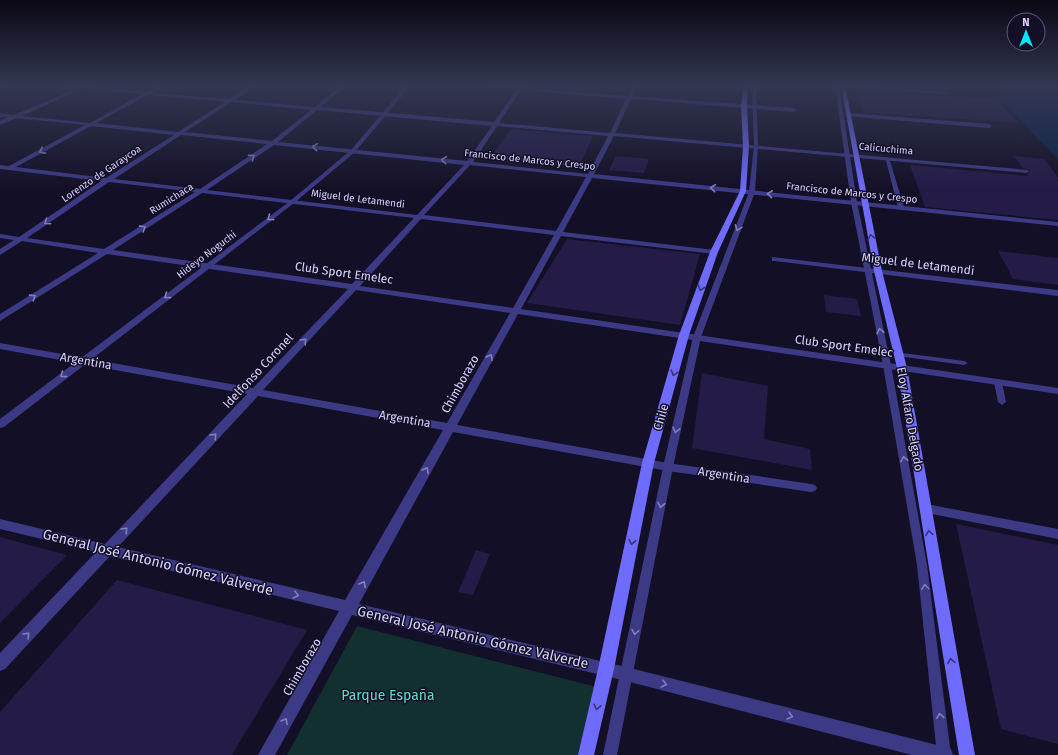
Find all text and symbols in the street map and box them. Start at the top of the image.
north arrow [1006,12,1046,52]
text: N [1022,16,1030,29]
street label: Calicuchima [858,141,914,157]
street label: Lorenzo de Garaycoa [59,143,144,205]
one-way arrow [312,143,318,152]
one-way arrow [39,146,46,153]
street label: Francisco de Marcos y Crespo [464,147,596,173]
one-way arrow [248,154,255,162]
one-way arrow [441,156,447,165]
street label: Francisco de Marcos y Crespo [786,180,918,206]
street label: Rumichaca [147,181,196,217]
one-way arrow [710,184,716,193]
street label: Miguel de Letamendi [310,187,406,211]
one-way arrow [766,190,773,199]
one-way arrow [268,213,275,220]
one-way arrow [44,217,51,224]
one-way arrow [139,225,146,232]
one-way arrow [734,225,742,232]
street label: Hideyo Noguchi [174,228,239,281]
one-way arrow [867,234,876,240]
street label: Miguel de Letamendi [861,250,975,278]
street label: Club Sport Emelec [294,259,394,287]
one-way arrow [697,285,706,292]
one-way arrow [164,292,171,299]
one-way arrow [29,294,36,302]
one-way arrow [877,328,885,334]
street label: Idelfonso Coronel [220,331,296,411]
street label: Club Sport Emelec [794,332,894,360]
one-way arrow [299,338,306,346]
street label: Argentina [59,350,113,372]
street label: Chimborazo [438,352,482,416]
one-way arrow [485,354,493,361]
street label: Eloy Alfaro Delgado [894,366,926,472]
one-way arrow [670,369,679,376]
one-way arrow [61,371,68,378]
street label: Chile [651,402,671,432]
street label: Argentina [378,408,432,430]
one-way arrow [673,427,681,433]
one-way arrow [209,433,217,441]
one-way arrow [900,456,908,462]
street label: Argentina [697,464,751,486]
one-way arrow [422,467,429,474]
one-way arrow [657,502,665,508]
street label: General José Antonio Gómez Valverde [41,526,275,599]
one-way arrow [120,527,128,535]
one-way arrow [926,530,934,536]
one-way arrow [628,539,636,545]
one-way arrow [359,581,366,588]
one-way arrow [921,584,930,590]
one-way arrow [293,590,300,599]
street label: General José Antonio Gómez Valverde [356,603,590,672]
one-way arrow [631,629,640,635]
one-way arrow [22,632,29,640]
street label: Chimborazo [280,636,324,698]
one-way arrow [947,658,956,664]
one-way arrow [660,679,667,688]
park label: Parque España [341,687,435,704]
one-way arrow [593,704,602,711]
one-way arrow [786,711,793,720]
one-way arrow [935,713,944,719]
one-way arrow [281,718,288,725]

